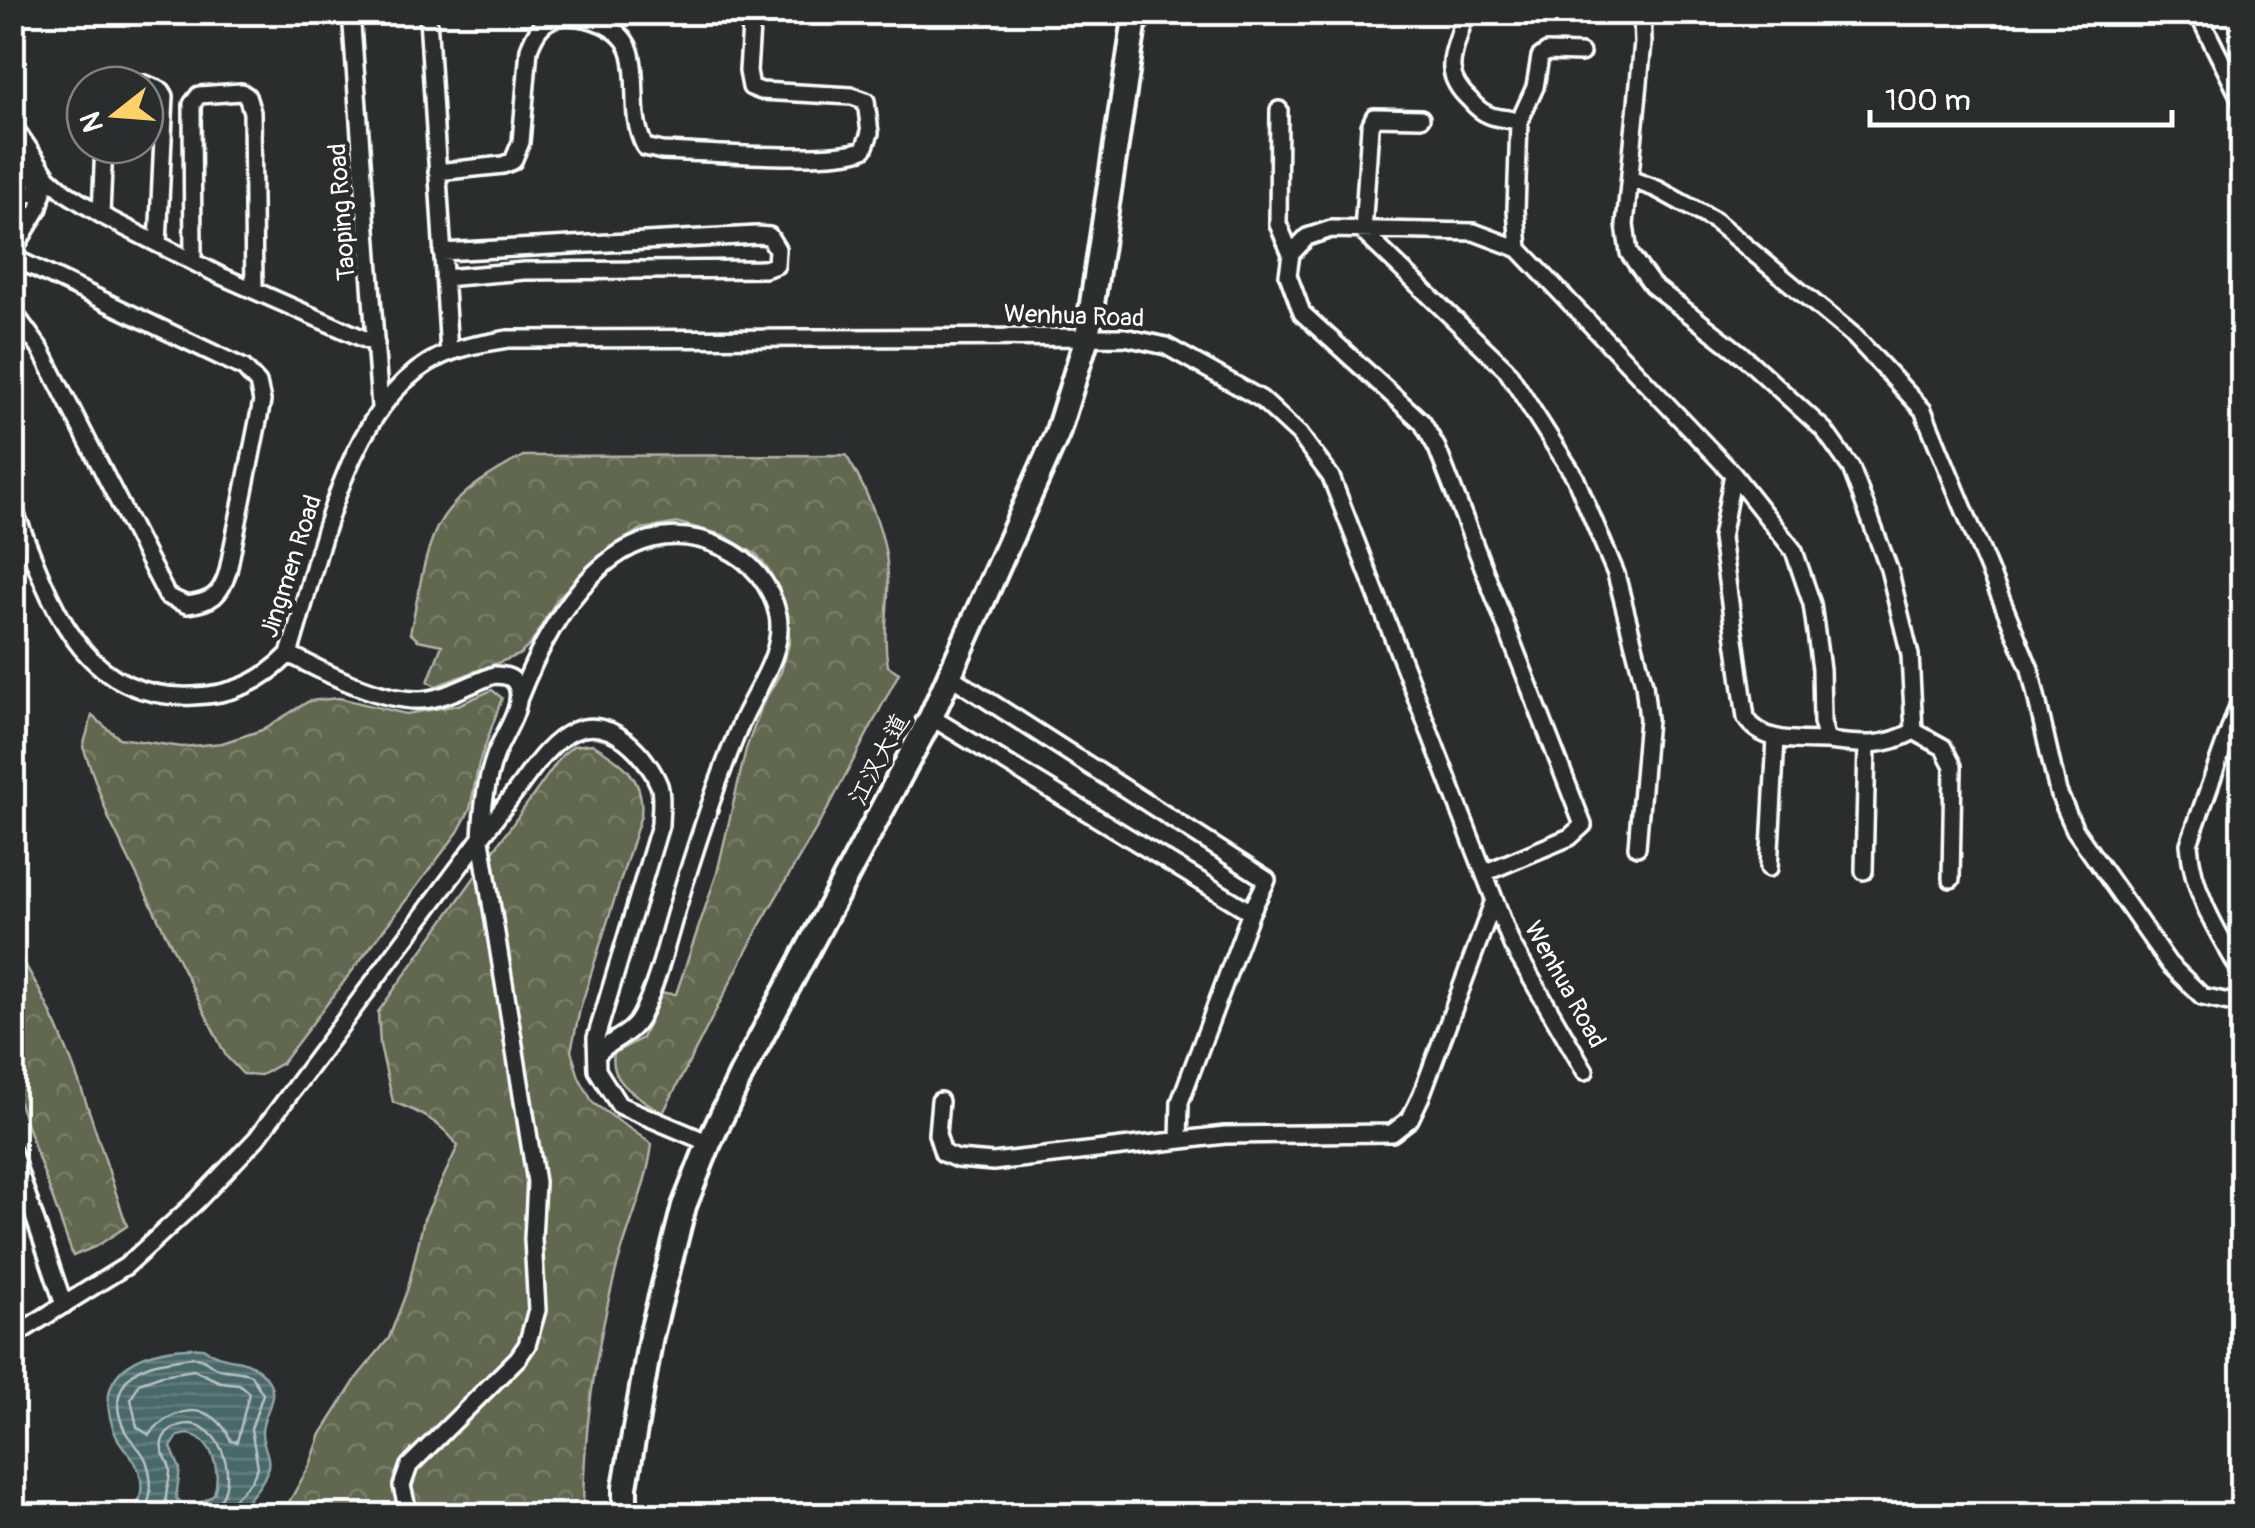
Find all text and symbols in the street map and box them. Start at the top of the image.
north arrow [65,65,165,165]
scale bar [1870,65,2172,127]
text: 100 m [1885,82,1971,119]
text: N [73,108,112,136]
street label: Taoping Road [322,142,363,282]
street label: Wenhua Road [1003,299,1145,334]
street label: Jingmen Road [254,491,329,642]
street label: 江汉大道 [842,708,916,811]
street label: Wenhua Road [1517,916,1612,1054]

